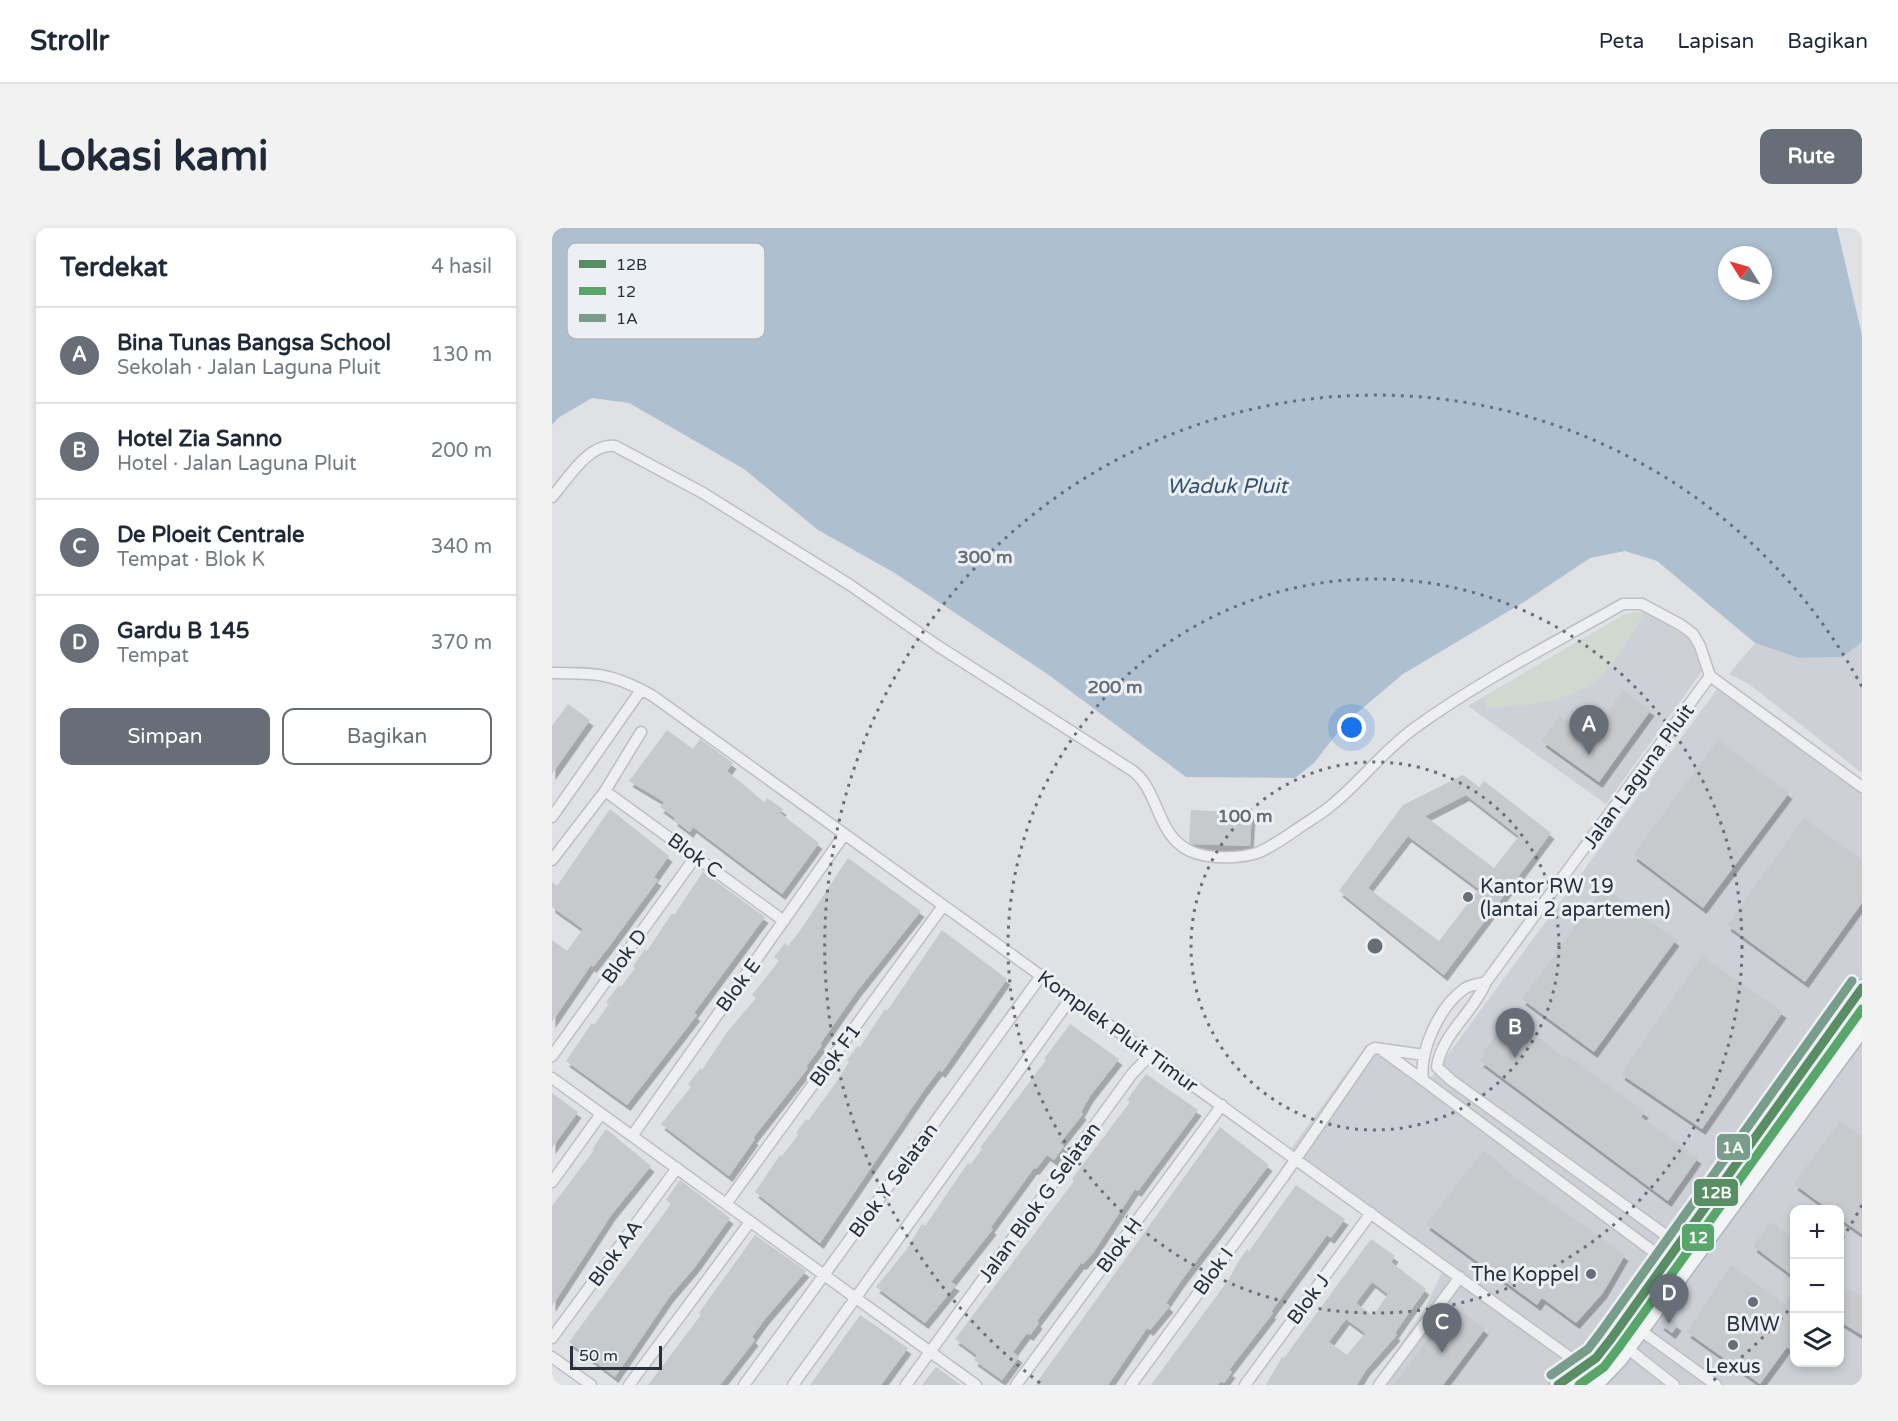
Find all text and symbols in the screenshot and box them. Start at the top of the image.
text: Strollr [30,24,109,58]
text: Peta [1599,29,1644,54]
text: Lapisan [1677,29,1754,54]
text: Bagikan [1787,29,1868,54]
button: Rute [1760,129,1862,184]
text: Lokasi kami [36,131,268,182]
legend [567,243,765,339]
north arrow [1718,246,1772,300]
text: Terdekat [60,252,168,283]
text: 4 hasil [431,255,492,279]
text: 12B [616,255,647,275]
text: 12 [616,282,636,302]
text: 1A [616,309,638,329]
text: Bina Tunas Bangsa School [117,330,391,356]
text: A [72,343,87,367]
text: 130 m [431,343,492,367]
text: Sekolah · Jalan Laguna Pluit [117,356,381,380]
text: Hotel Zia Sanno [117,426,282,452]
text: B [73,439,86,463]
text: 200 m [431,439,492,463]
text: Hotel · Jalan Laguna Pluit [117,452,357,476]
water label: Waduk Pluit [1167,474,1289,499]
text: De Ploeit Centrale [117,522,305,548]
text: C [73,535,86,559]
text: 340 m [431,535,492,559]
text: 300 m [957,546,1013,568]
text: Tempat · Blok K [117,548,265,572]
text: Gardu B 145 [117,618,250,644]
text: D [72,631,87,655]
text: 370 m [431,631,492,655]
text: Tempat [117,644,189,668]
text: 200 m [1087,676,1143,698]
street label: Jalan Laguna Pluit [1578,699,1700,854]
pin: A [1570,706,1608,755]
button: Simpan [60,708,270,765]
button: Bagikan [282,708,492,765]
your location [1337,713,1366,742]
text: 100 m [1217,805,1273,827]
street label: Blok C [663,828,726,883]
place label: Kantor RW 19 (lantai 2 apartemen) [1480,875,1671,922]
marker: Kantor RW 19 (lantai 2 apartemen) [1461,890,1475,904]
street label: Blok D [597,924,653,989]
centre of rings [1365,936,1385,956]
street label: Blok E [712,954,766,1017]
street label: Komplek Pluit Timur [1033,966,1203,1098]
pin: B [1496,1008,1534,1058]
street label: Blok F1 [805,1020,867,1092]
street label: Jalan Blok G Selatan [974,1118,1106,1287]
street label: Blok Y Selatan [844,1119,943,1243]
line badge: 1A [1716,1133,1751,1161]
text: 1A [1722,1138,1744,1158]
line badge: 12B [1693,1178,1739,1207]
text: 12B [1700,1183,1732,1203]
map controls [1790,1205,1844,1367]
button: + [1790,1205,1844,1259]
street label: Blok H [1092,1213,1148,1278]
street label: Blok AA [584,1216,648,1292]
line badge: 12 [1681,1223,1715,1252]
text: 12 [1688,1228,1708,1248]
street label: Blok I [1189,1243,1239,1300]
button: − [1790,1259,1844,1313]
place label: The Koppel [1471,1263,1579,1287]
marker: The Koppel [1584,1267,1598,1281]
street label: Blok J [1283,1270,1335,1329]
pin: D [1650,1274,1688,1324]
marker: BMW [1746,1295,1760,1309]
pin: C [1422,1304,1462,1353]
place label: BMW [1726,1313,1780,1337]
button: layers [1790,1313,1844,1367]
marker: Lexus [1726,1338,1740,1352]
scale bar [570,1343,662,1370]
text: 50 m [579,1346,618,1366]
place label: Lexus [1705,1355,1761,1379]

